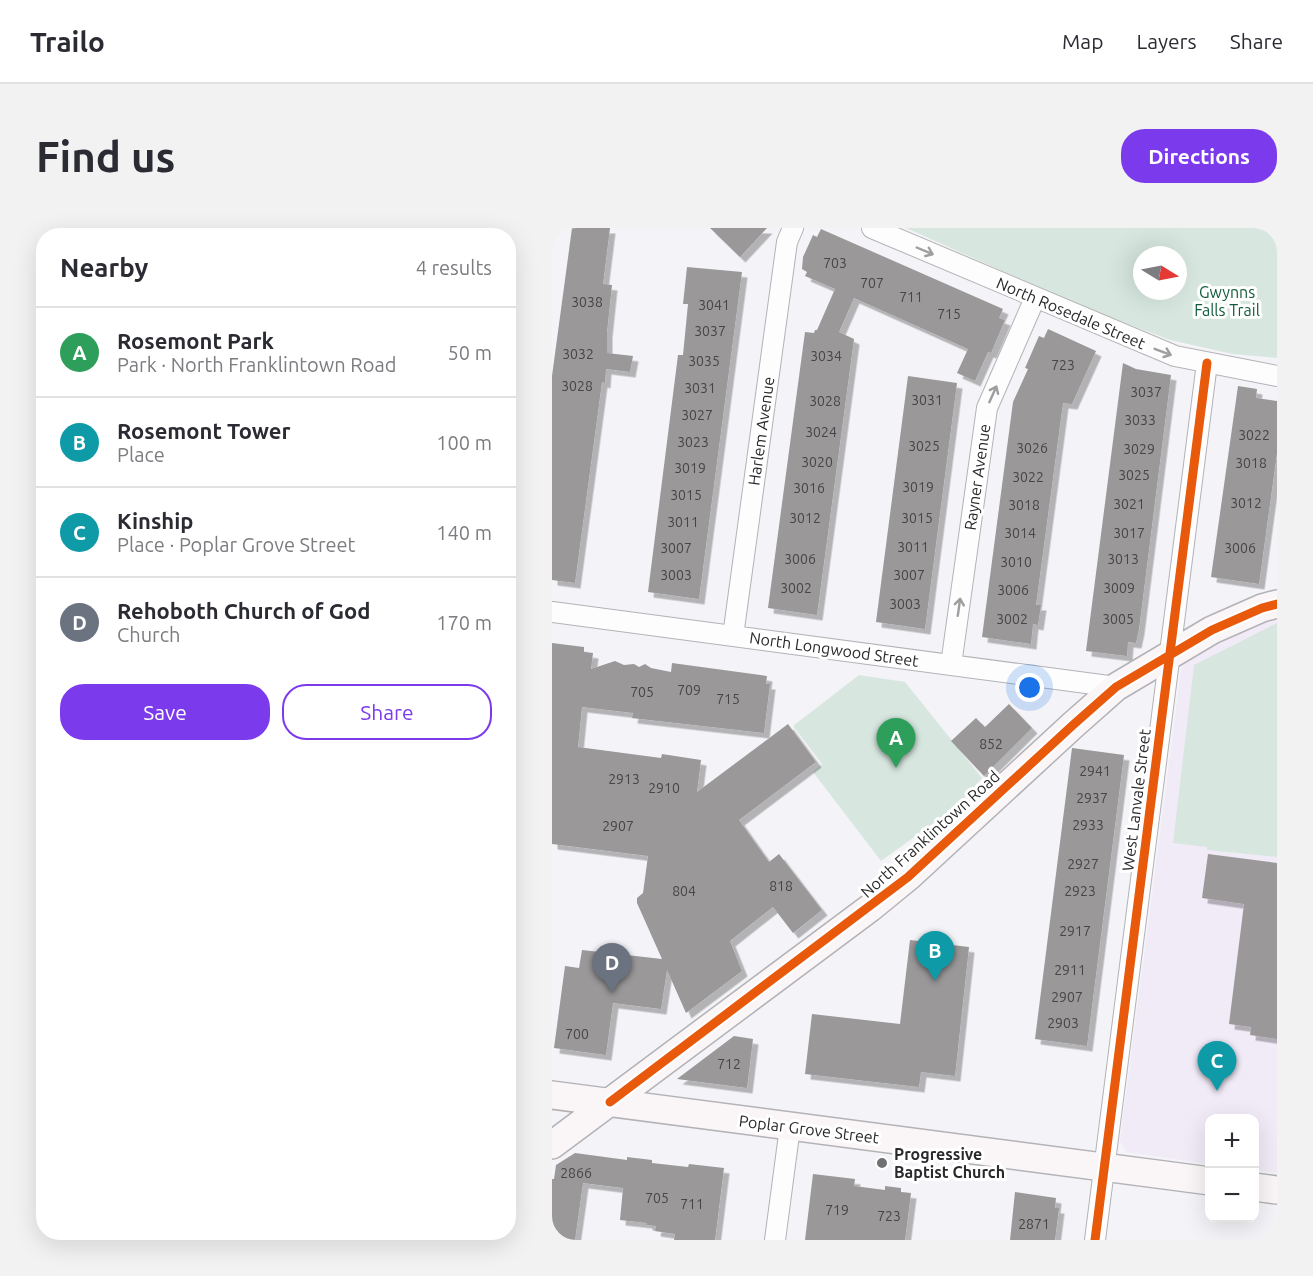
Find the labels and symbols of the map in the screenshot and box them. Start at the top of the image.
one-way arrow [916,246,934,257]
north arrow [1133,246,1187,300]
house number: 703 [823,255,847,271]
street label: North Rosedale Street [994,273,1149,353]
house number: 707 [860,275,884,291]
park label: Gwynns Falls Trail [1194,283,1260,319]
house number: 711 [899,289,923,305]
house number: 3038 [571,294,603,310]
house number: 3041 [698,297,730,313]
house number: 715 [937,306,961,322]
house number: 3037 [694,323,726,339]
house number: 3032 [562,346,594,362]
one-way arrow [1153,347,1172,358]
house number: 3034 [810,348,842,364]
house number: 3035 [688,353,720,369]
house number: 723 [1051,357,1075,373]
street label: Harlem Avenue [744,375,778,487]
house number: 3028 [561,378,593,394]
house number: 3031 [684,380,716,396]
house number: 3037 [1130,384,1162,400]
one-way arrow [988,386,999,404]
house number: 3031 [911,392,943,408]
house number: 3028 [809,393,841,409]
house number: 3027 [681,407,713,423]
house number: 3033 [1124,412,1156,428]
street label: Rayner Avenue [961,423,993,531]
house number: 3024 [805,424,837,440]
house number: 3022 [1238,427,1270,443]
house number: 3023 [677,434,709,450]
house number: 3025 [908,438,940,454]
house number: 3026 [1016,440,1048,456]
house number: 3029 [1123,441,1155,457]
house number: 3020 [801,454,833,470]
house number: 3018 [1235,455,1267,471]
house number: 3019 [674,460,706,476]
house number: 3025 [1118,467,1150,483]
house number: 3022 [1012,469,1044,485]
house number: 3019 [902,479,934,495]
house number: 3016 [793,480,825,496]
house number: 3015 [670,487,702,503]
house number: 3012 [1230,495,1262,511]
house number: 3021 [1113,496,1145,512]
house number: 3018 [1008,497,1040,513]
house number: 3012 [789,510,821,526]
house number: 3015 [901,510,933,526]
house number: 3011 [667,514,699,530]
house number: 3014 [1004,525,1036,541]
house number: 3017 [1113,525,1145,541]
house number: 3011 [897,539,929,555]
house number: 3007 [660,540,692,556]
house number: 3006 [1224,540,1256,556]
house number: 3006 [784,551,816,567]
house number: 3013 [1107,551,1139,567]
house number: 3010 [1000,554,1032,570]
house number: 3003 [660,567,692,583]
house number: 3007 [893,567,925,583]
house number: 3002 [780,580,812,596]
house number: 3009 [1103,580,1135,596]
house number: 3006 [997,582,1029,598]
house number: 3003 [889,596,921,612]
one-way arrow [954,598,965,617]
house number: 3002 [996,611,1028,627]
house number: 3005 [1102,611,1134,627]
street label: North Longwood Street [748,628,920,670]
your location [1015,673,1044,702]
house number: 709 [677,682,701,698]
house number: 705 [630,684,654,700]
house number: 715 [716,691,740,707]
pin: A [876,718,916,768]
street label: West Lanvale Street [1118,727,1154,872]
house number: 852 [979,736,1003,752]
house number: 2941 [1079,763,1111,779]
street label: North Franklintown Road [857,767,1003,901]
house number: 2913 [608,771,640,787]
house number: 2910 [648,780,680,796]
house number: 2937 [1076,790,1108,806]
house number: 2933 [1072,817,1104,833]
house number: 2907 [602,818,634,834]
house number: 2927 [1067,856,1099,872]
house number: 818 [769,878,793,894]
house number: 804 [672,883,696,899]
house number: 2923 [1064,883,1096,899]
house number: 2917 [1059,923,1091,939]
pin: B [916,932,955,981]
pin: D [592,944,632,993]
house number: 2911 [1054,962,1086,978]
house number: 2907 [1051,989,1083,1005]
house number: 2903 [1047,1015,1079,1031]
house number: 700 [565,1026,589,1042]
pin: C [1198,1042,1236,1091]
house number: 712 [717,1056,741,1072]
street label: Poplar Grove Street [738,1111,881,1147]
place label: Progressive Baptist Church [894,1145,1005,1181]
marker: Progressive Baptist Church [875,1156,889,1170]
house number: 2866 [560,1165,592,1181]
house number: 705 [645,1190,669,1206]
house number: 711 [680,1196,704,1212]
house number: 719 [825,1202,849,1218]
house number: 723 [877,1208,901,1224]
house number: 2871 [1018,1216,1050,1232]

